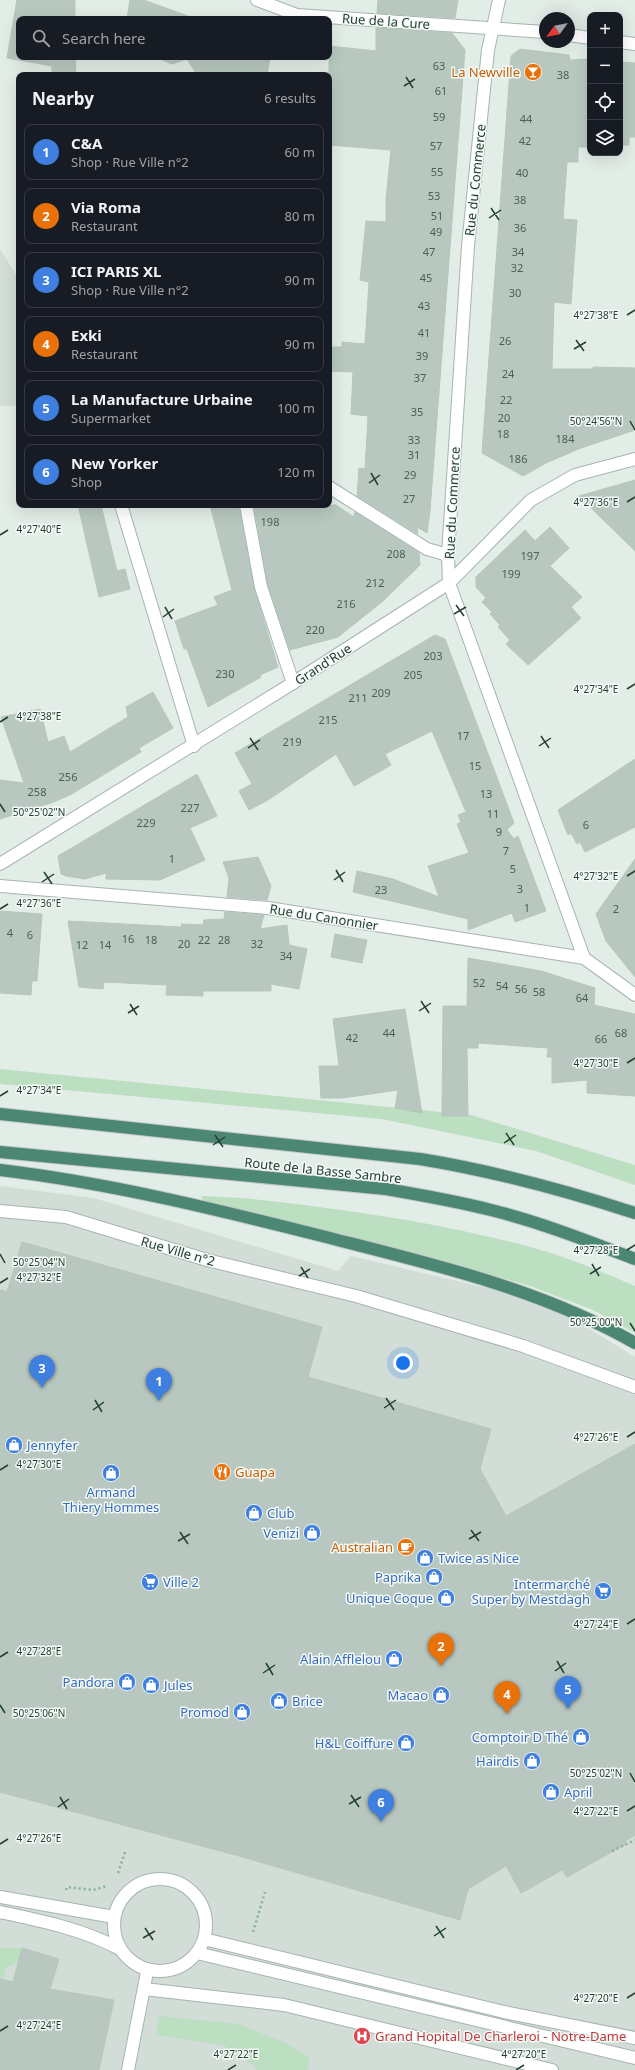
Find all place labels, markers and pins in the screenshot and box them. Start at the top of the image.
bar icon: La Newville [523,62,543,82]
place label: La Newville [451,63,520,81]
pin: 3 [29,1355,55,1388]
pin: 1 [146,1368,172,1401]
shop icon: Jennyfer [4,1435,24,1455]
place label: Jennyfer [25,1436,78,1454]
restaurant icon: Guapa [212,1462,232,1482]
shop icon: Armand Thiery Hommes [101,1463,121,1483]
place label: Guapa [235,1463,275,1481]
place label: Armand Thiery Hommes [63,1483,159,1516]
shop icon: Club [244,1503,264,1523]
place label: Club [267,1504,295,1522]
shop icon: Venizi [302,1523,322,1543]
place label: Venizi [263,1524,299,1542]
cafe icon: Australian [396,1537,416,1557]
place label: Australian [331,1538,393,1556]
shop icon: Twice as Nice [415,1548,435,1568]
place label: Twice as Nice [438,1549,519,1567]
shop icon: Paprika [424,1567,444,1587]
place label: Paprika [375,1568,421,1586]
supermarket icon: Ville 2 [140,1572,160,1592]
place label: Ville 2 [163,1573,199,1591]
place label: Intermarché Super by Mestdagh [472,1575,590,1608]
supermarket icon: Intermarché Super by Mestdagh [593,1581,613,1601]
shop icon: Unique Coque [436,1588,456,1608]
place label: Unique Coque [346,1589,433,1607]
pin: 2 [428,1633,454,1666]
shop icon: Alain Afflelou [384,1649,404,1669]
place label: Alain Afflelou [300,1650,381,1668]
shop icon: Pandora [117,1672,137,1692]
place label: Pandora [63,1673,114,1691]
shop icon: Jules [141,1675,161,1695]
place label: Jules [162,1676,193,1694]
pin: 5 [555,1676,581,1709]
pin: 4 [494,1681,520,1714]
shop icon: Macao [431,1685,451,1705]
place label: Macao [388,1686,428,1704]
shop icon: Brice [269,1691,289,1711]
place label: Brice [292,1692,323,1710]
shop icon: Promod [232,1702,252,1722]
place label: Promod [180,1703,229,1721]
shop icon: Comptoir D Thé [571,1727,591,1747]
place label: Comptoir D Thé [472,1728,568,1746]
shop icon: H&L Coiffure [396,1733,416,1753]
place label: H&L Coiffure [315,1734,393,1752]
shop icon: Hairdis [522,1751,542,1771]
place label: Hairdis [476,1752,519,1770]
shop icon: April [541,1782,561,1802]
place label: April [564,1783,592,1801]
pin: 6 [368,1789,394,1822]
hospital icon: Grand Hopital De Charleroi - Notre-Dame [352,2026,372,2046]
place label: Grand Hopital De Charleroi - Notre-Dame [375,2027,626,2045]

